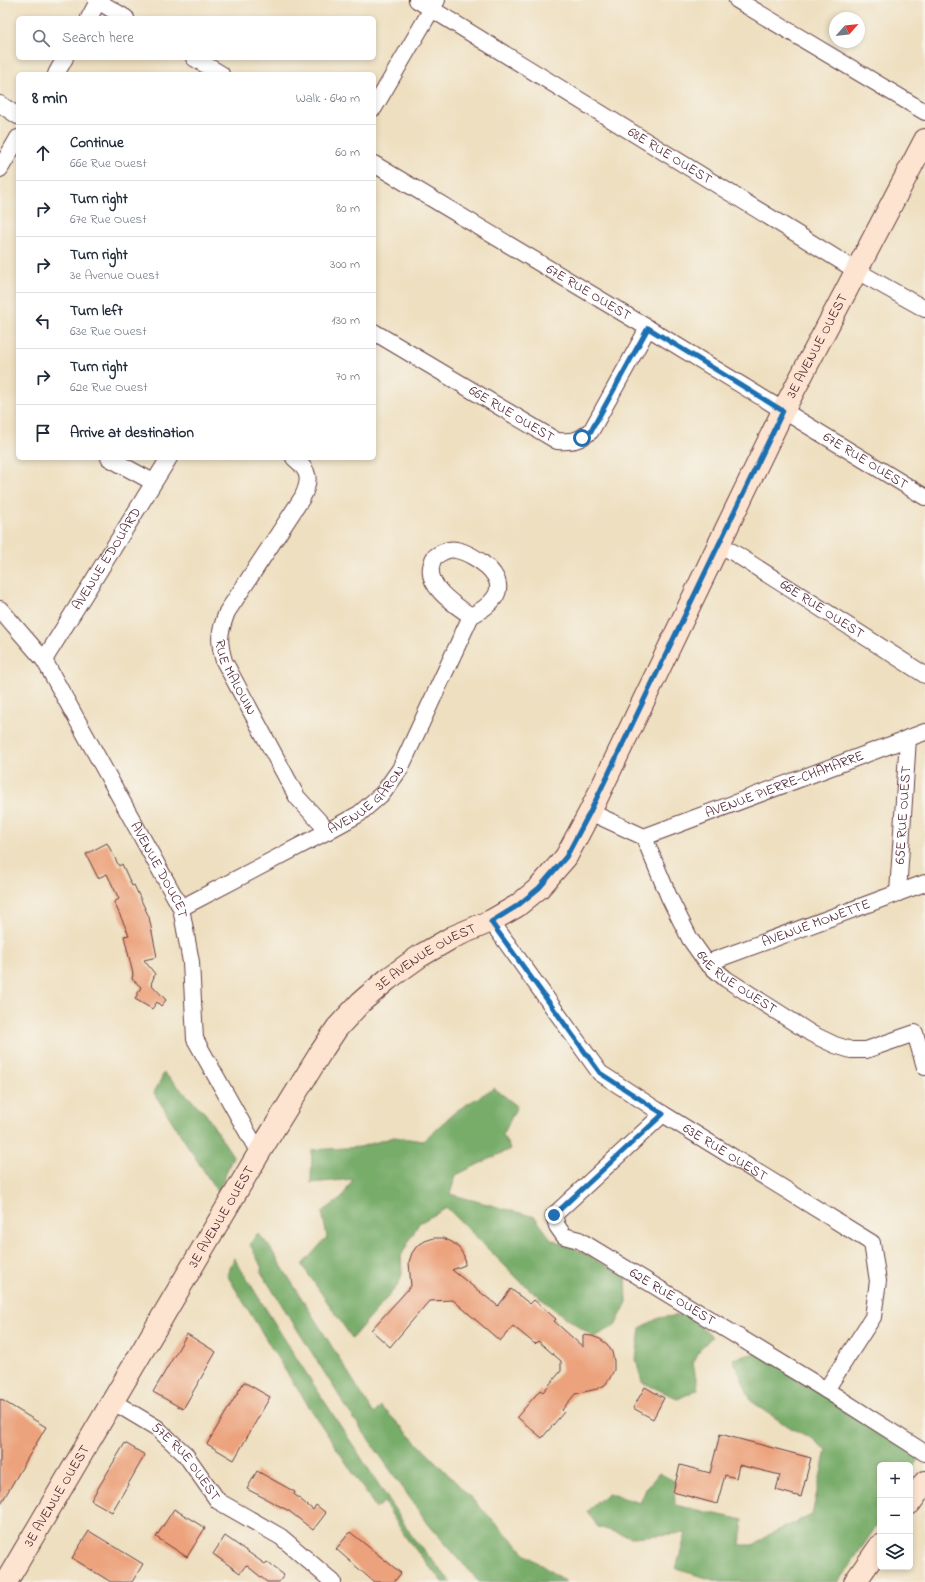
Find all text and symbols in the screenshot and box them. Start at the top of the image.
north arrow [829,12,865,48]
search box [16,16,376,60]
icon: search [30,27,52,49]
text: Search here [62,27,134,49]
text: 8 min [32,86,67,111]
text: Walk · 640 m [296,89,360,108]
street label: 68E RUE OUEST [624,122,716,190]
text: Continue [70,132,124,154]
icon: ahead [32,142,54,164]
text: 60 m [335,143,360,162]
text: 66e Rue Ouest [70,154,147,173]
text: Turn right [70,188,128,210]
icon: right [32,198,54,220]
text: 80 m [336,199,360,218]
text: 67e Rue Ouest [70,210,147,229]
text: Turn right [70,244,128,266]
icon: right [32,254,54,276]
text: 300 m [330,255,360,274]
street label: 67E RUE OUEST [542,259,635,326]
text: 3e Avenue Ouest [70,266,159,285]
street label: 3E AVENUE OUEST [781,290,853,402]
text: Turn left [70,300,123,322]
icon: left [32,310,54,332]
text: 130 m [332,311,360,330]
text: 63e Rue Ouest [70,322,147,341]
text: Turn right [70,356,128,378]
icon: right [32,366,54,388]
text: 70 m [336,367,360,386]
text: 62e Rue Ouest [70,378,148,397]
street label: 66E RUE OUEST [465,380,558,448]
icon: arrive [32,422,54,444]
text: Arrive at destination [70,422,194,444]
street label: 67E RUE OUEST [819,427,912,495]
route start [573,429,591,447]
street label: AVENUE ÉDOUARD [67,503,146,614]
street label: 66E RUE OUEST [776,574,868,644]
street label: RUE MALOUIN [210,639,262,719]
street label: AVENUE PIERRE-CHAMARRE [702,745,867,824]
street label: AVENUE GARON [324,761,410,840]
street label: 65E RUE OUEST [889,765,917,865]
street label: AVENUE DOUCET [125,818,193,919]
street label: AVENUE MONETTE [759,894,873,953]
street label: 3E AVENUE OUEST [371,918,479,996]
street label: 64E RUE OUEST [691,946,781,1019]
street label: 63E RUE OUEST [679,1118,771,1186]
street label: 3E AVENUE OUEST [183,1162,260,1272]
route end [545,1206,563,1224]
street label: 62E RUE OUEST [625,1262,719,1331]
street label: 57E RUE OUEST [148,1417,225,1505]
street label: 3E AVENUE OUEST [18,1441,95,1551]
map controls [877,1462,913,1570]
button: + [877,1462,913,1498]
button: − [877,1498,913,1534]
button: layers [877,1534,913,1570]

